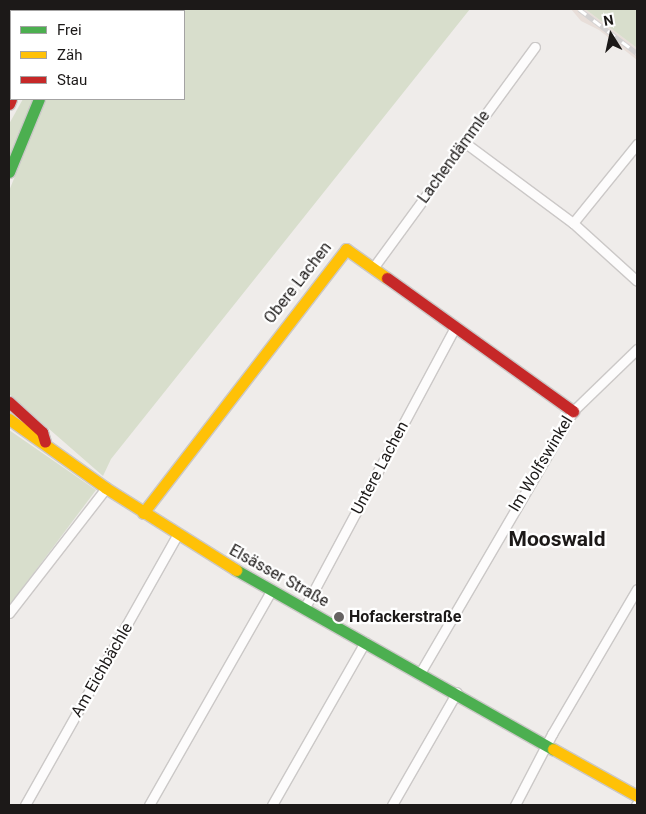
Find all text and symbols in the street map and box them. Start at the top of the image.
legend [10,10,185,100]
north arrow [586,10,636,60]
text: N [602,11,615,29]
text: Frei [57,21,82,39]
text: Zäh [57,46,82,64]
text: Stau [57,71,87,89]
street label: Lachendämmle [414,107,494,207]
street label: Obere Lachen [260,238,336,328]
street label: Im Wolfswinkel [505,413,577,515]
street label: Untere Lachen [347,418,413,518]
district label: Mooswald [509,526,605,552]
street label: Elsässer Straße [226,541,332,611]
place label: Hofackerstraße [349,607,461,627]
marker: Hofackerstraße [333,611,345,623]
street label: Am Eichbächle [67,619,137,721]

